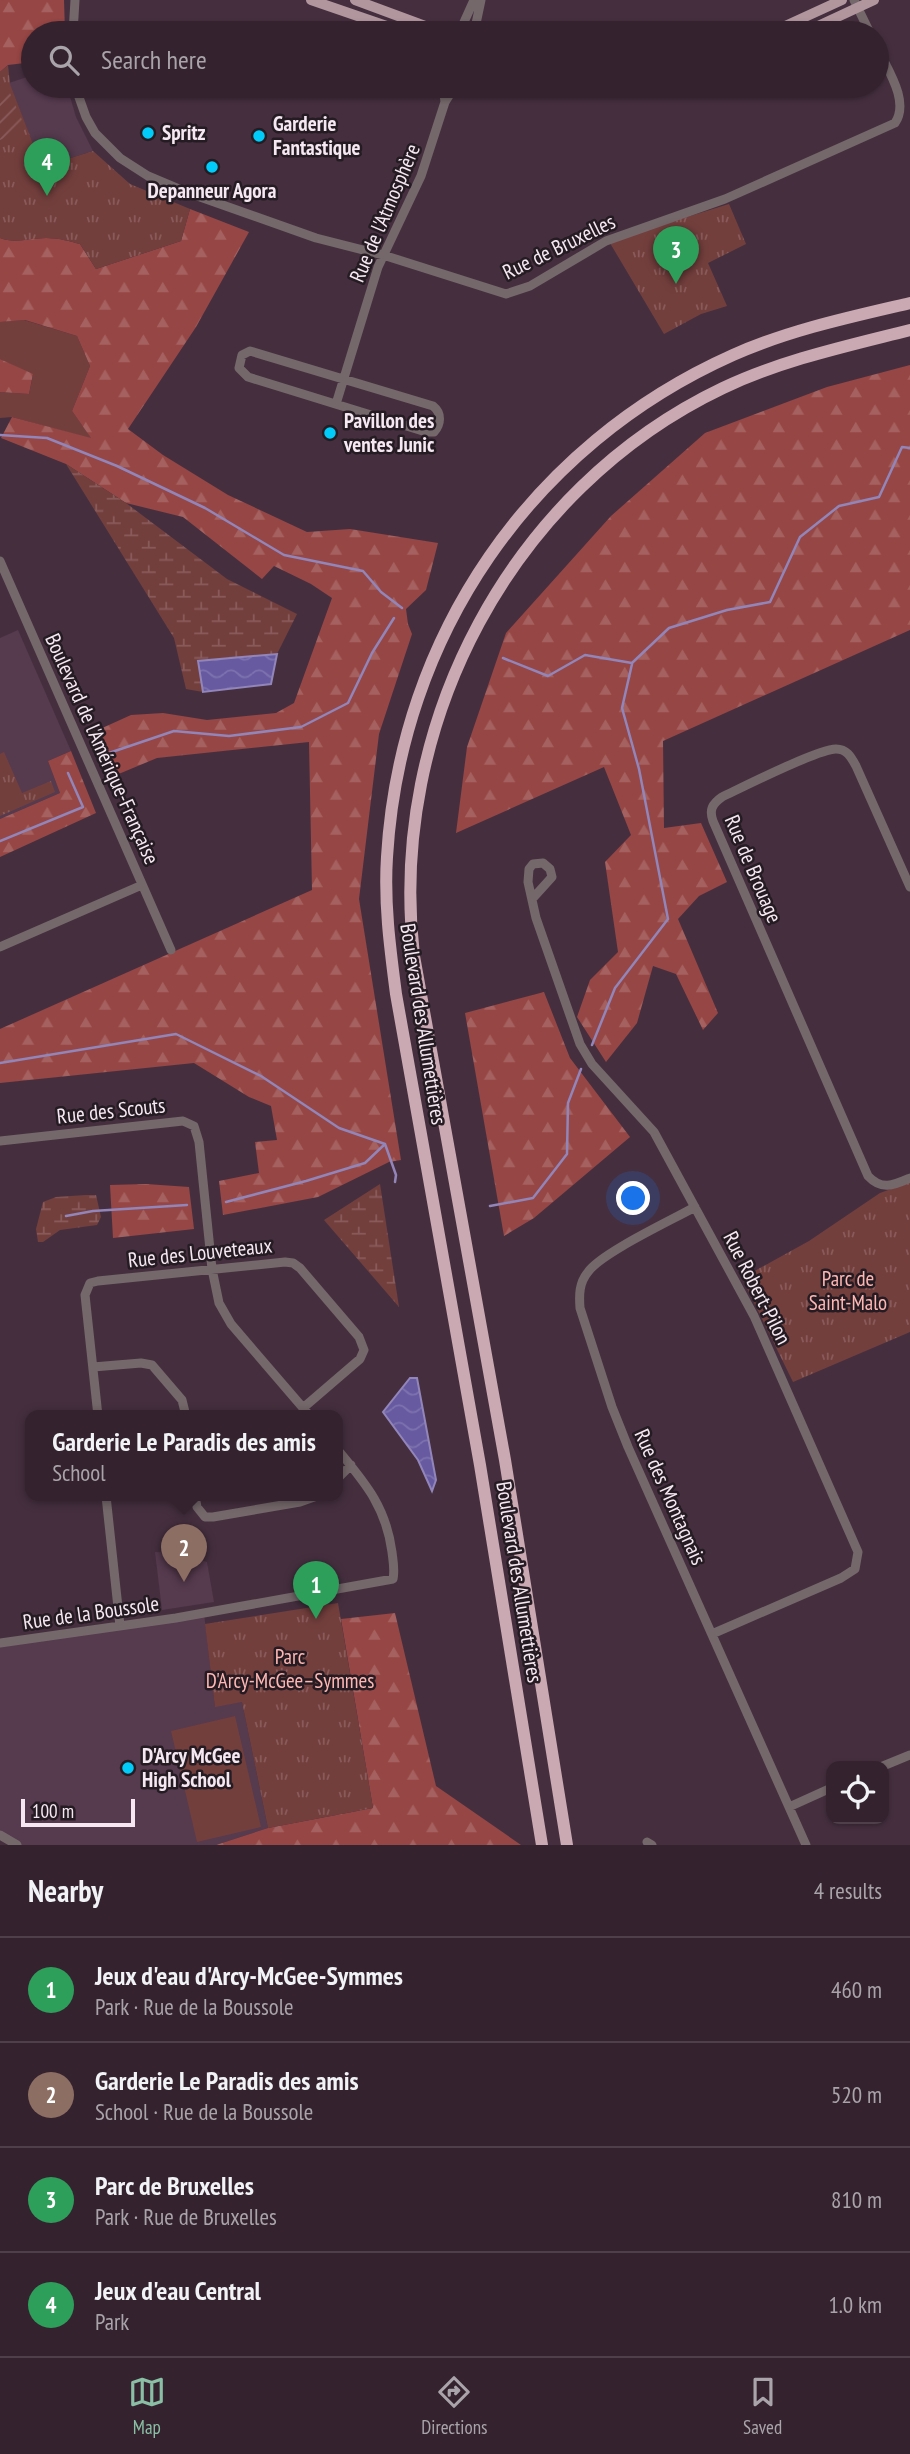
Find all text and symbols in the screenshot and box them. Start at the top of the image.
search box [21,21,889,98]
icon: search [45,41,83,79]
text: Search here [101,43,207,76]
place label: Garderie Fantastique [273,110,361,161]
place label: Spritz [162,119,206,146]
marker: Spritz [140,125,156,141]
marker: Garderie Fantastique [251,128,267,144]
pin: 4 [24,138,70,196]
street label: Rue de l'Atmosphère [343,139,426,286]
marker: Depanneur Agora [204,159,220,175]
place label: Depanneur Agora [148,177,277,204]
street label: Rue de Bruxelles [498,208,619,285]
pin: 3 [653,226,699,284]
place label: Pavillon des ventes Junic [343,407,435,458]
marker: Pavillon des ventes Junic [322,425,338,441]
street label: Boulevard de l'Amérique-Française [39,629,166,868]
street label: Rue de Brouage [719,811,788,927]
street label: Boulevard des Allumettières [394,921,453,1126]
street label: Rue des Scouts [55,1091,166,1130]
your location [616,1181,650,1215]
street label: Rue Robert-Pilon [717,1227,797,1349]
street label: Rue des Louveteaux [126,1231,274,1274]
park label: Parc de Saint-Malo [809,1265,887,1316]
popup [25,1410,343,1501]
text: Garderie Le Paradis des amis [52,1425,316,1458]
street label: Rue des Montagnais [628,1425,712,1569]
text: School [52,1458,106,1487]
street label: Boulevard des Allumettières [490,1479,549,1684]
pin: 2 [161,1524,207,1582]
pin: 1 [293,1561,339,1619]
street label: Rue de la Boussole [21,1590,161,1635]
park label: Parc D'Arcy-McGee–Symmes [206,1643,374,1694]
place label: D'Arcy McGee High School [142,1742,240,1793]
marker: D'Arcy McGee High School [120,1760,136,1776]
map controls [826,1761,889,1824]
button: locate [826,1761,889,1824]
scale bar [21,1796,135,1828]
text: 100 m [32,1799,74,1823]
text: Nearby [28,1871,103,1910]
text: 4 results [814,1876,882,1905]
text: Jeux d'eau d'Arcy-McGee-Symmes [95,1959,403,1992]
text: 1 [46,1975,57,2004]
text: 460 m [831,1975,882,2004]
text: Park · Rue de la Boussole [95,1992,294,2021]
text: Garderie Le Paradis des amis [95,2064,359,2097]
text: 2 [46,2080,57,2109]
text: 520 m [831,2080,882,2109]
text: School · Rue de la Boussole [95,2097,313,2126]
text: Parc de Bruxelles [95,2169,254,2202]
text: 3 [46,2185,57,2214]
text: 810 m [831,2185,882,2214]
text: Park · Rue de Bruxelles [95,2202,277,2231]
text: Jeux d'eau Central [95,2274,261,2307]
text: 4 [46,2290,57,2319]
text: 1.0 km [828,2290,882,2319]
text: Park [95,2307,129,2336]
tab: Map [128,2373,166,2439]
tab: Directions [421,2373,487,2439]
tab: Saved [743,2373,782,2439]

